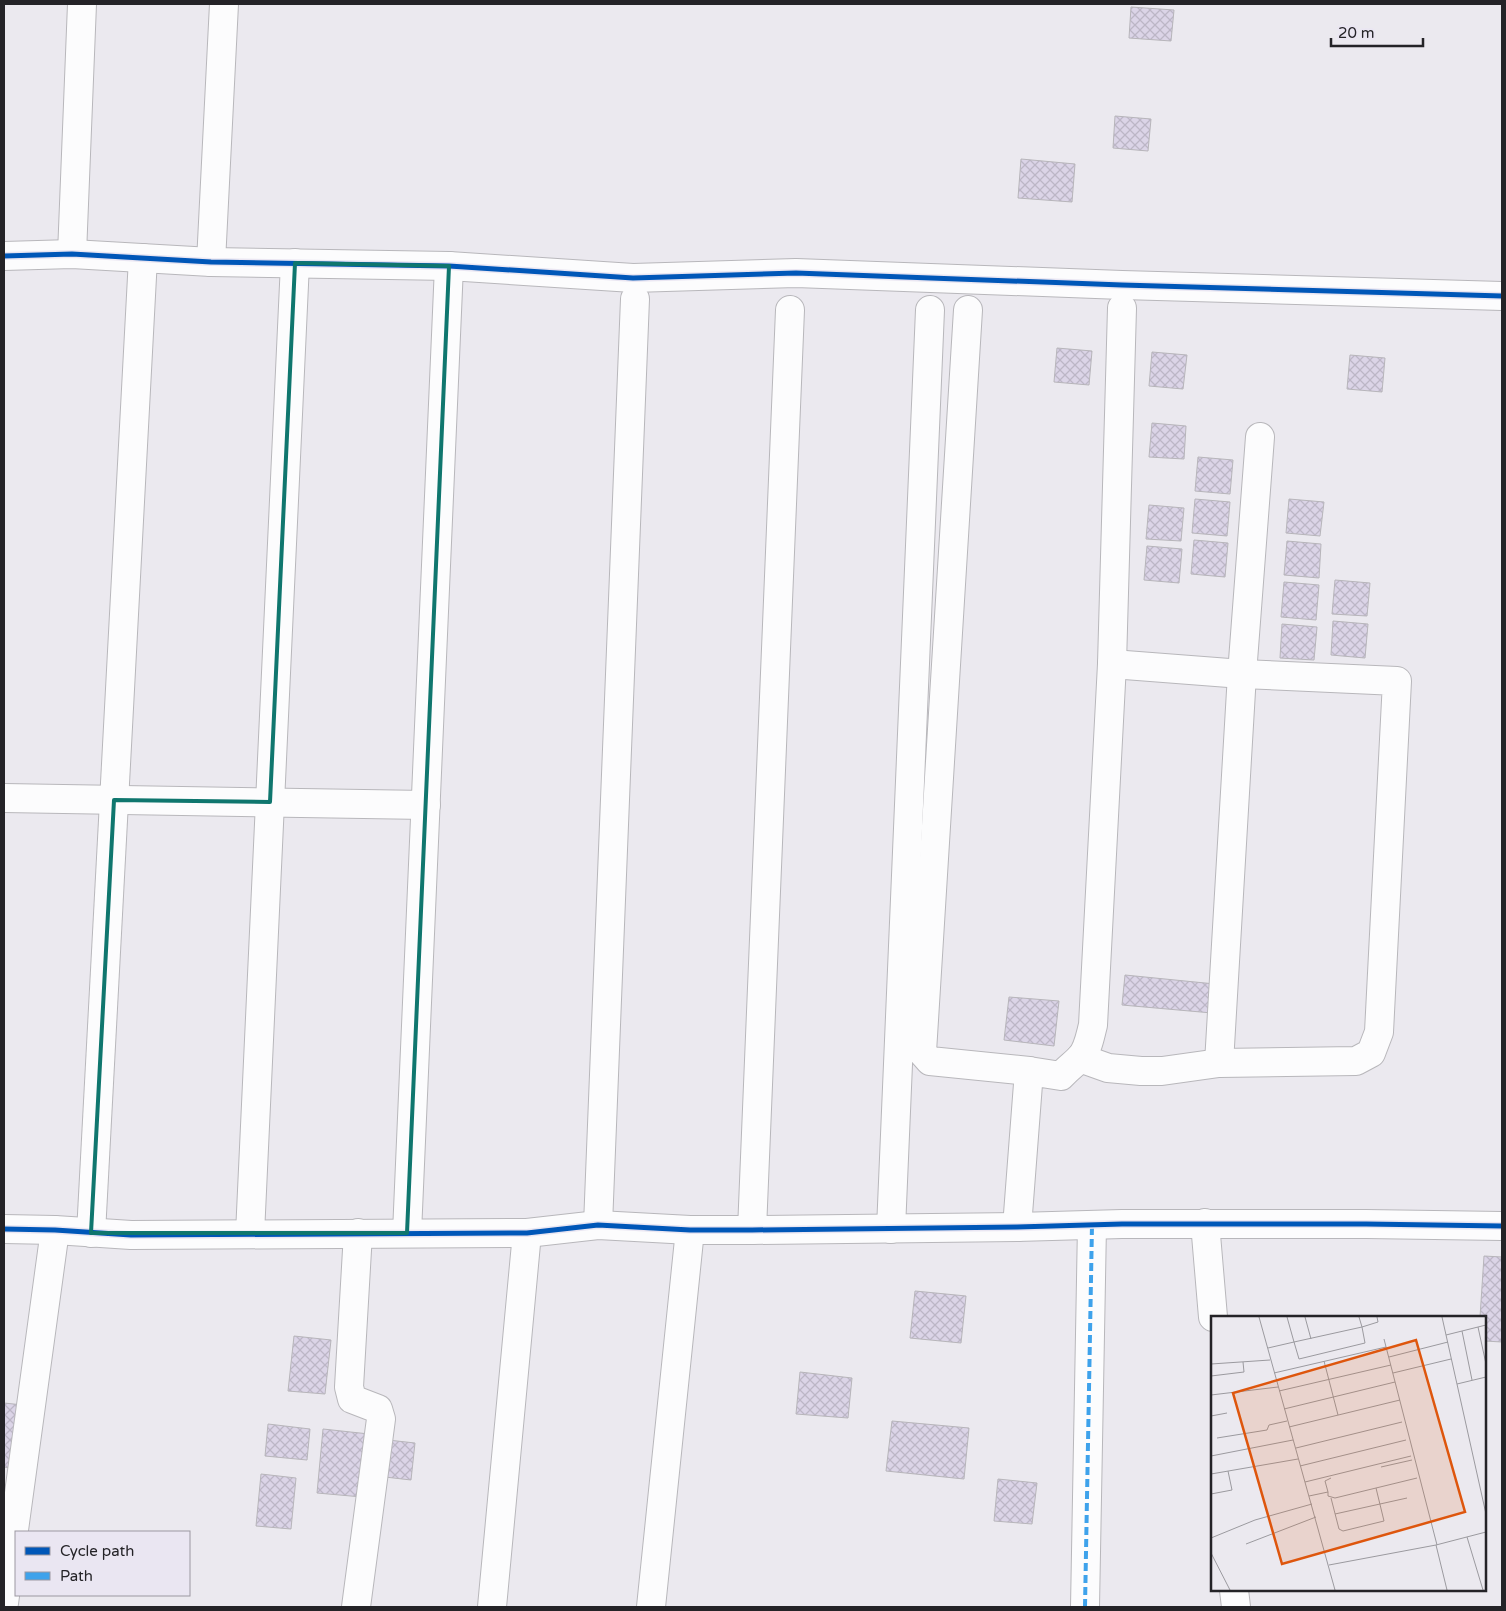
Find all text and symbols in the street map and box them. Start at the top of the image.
scale bar [1331,15,1424,47]
text: 20 m [1338,24,1375,42]
inset map [1211,1316,1486,1591]
legend [15,1531,190,1596]
text: Cycle path [60,1542,134,1560]
text: Path [60,1567,93,1585]

